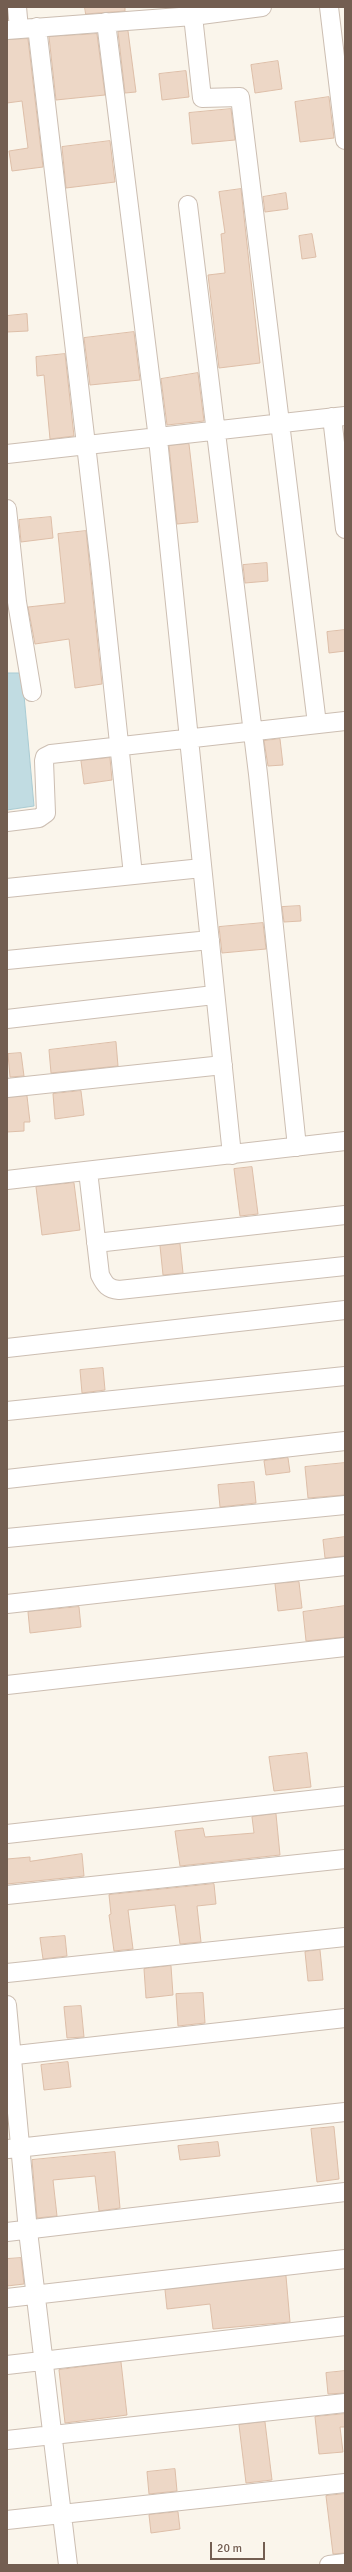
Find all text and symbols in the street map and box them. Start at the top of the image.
scale bar [212,2534,267,2560]
text: 20 m [217,2541,242,2556]

